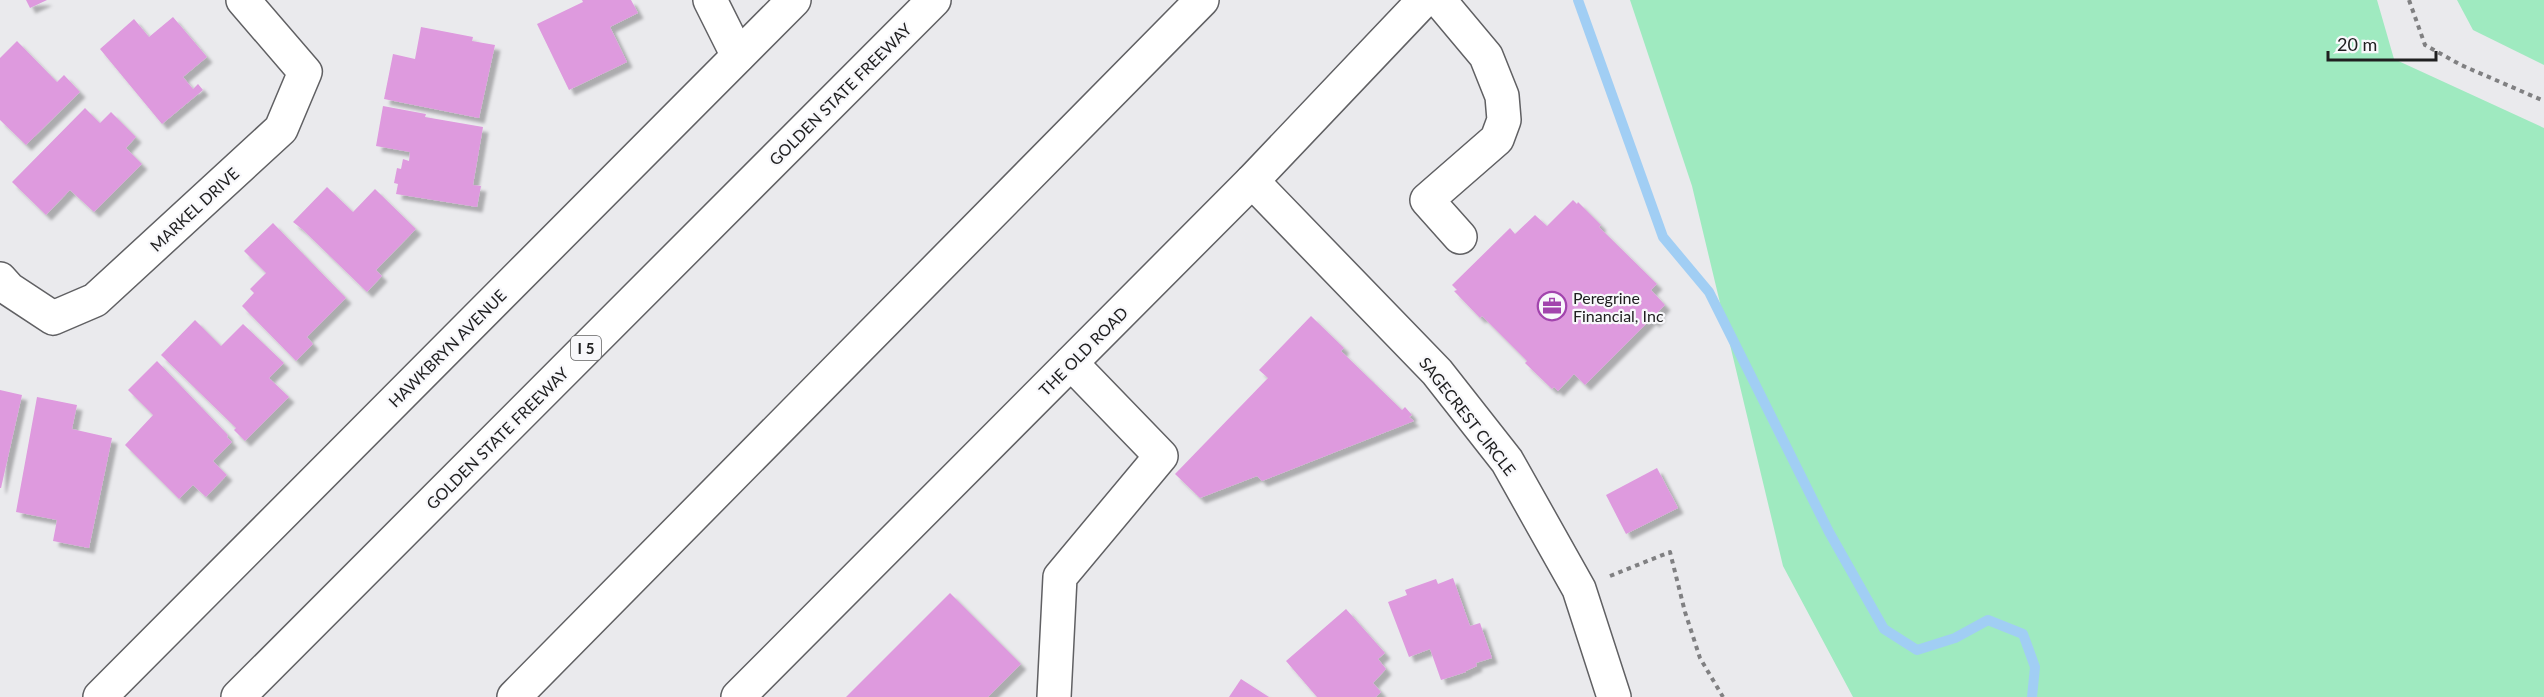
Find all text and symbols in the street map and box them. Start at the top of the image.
street label: GOLDEN STATE FREEWAY [765,19,915,169]
scale bar [2328,24,2436,62]
text: 20 m [2337,33,2377,55]
street label: MARKEL DRIVE [146,163,242,255]
street label: HAWKBRYN AVENUE [384,285,510,411]
place label: Peregrine Financial, Inc [1573,288,1664,325]
office icon: Peregrine Financial, Inc [1536,290,1568,322]
street label: THE OLD ROAD [1035,303,1131,399]
road number: I 5 [571,336,601,360]
street label: SAGECREST CIRCLE [1416,353,1520,479]
street label: GOLDEN STATE FREEWAY [422,363,572,513]

